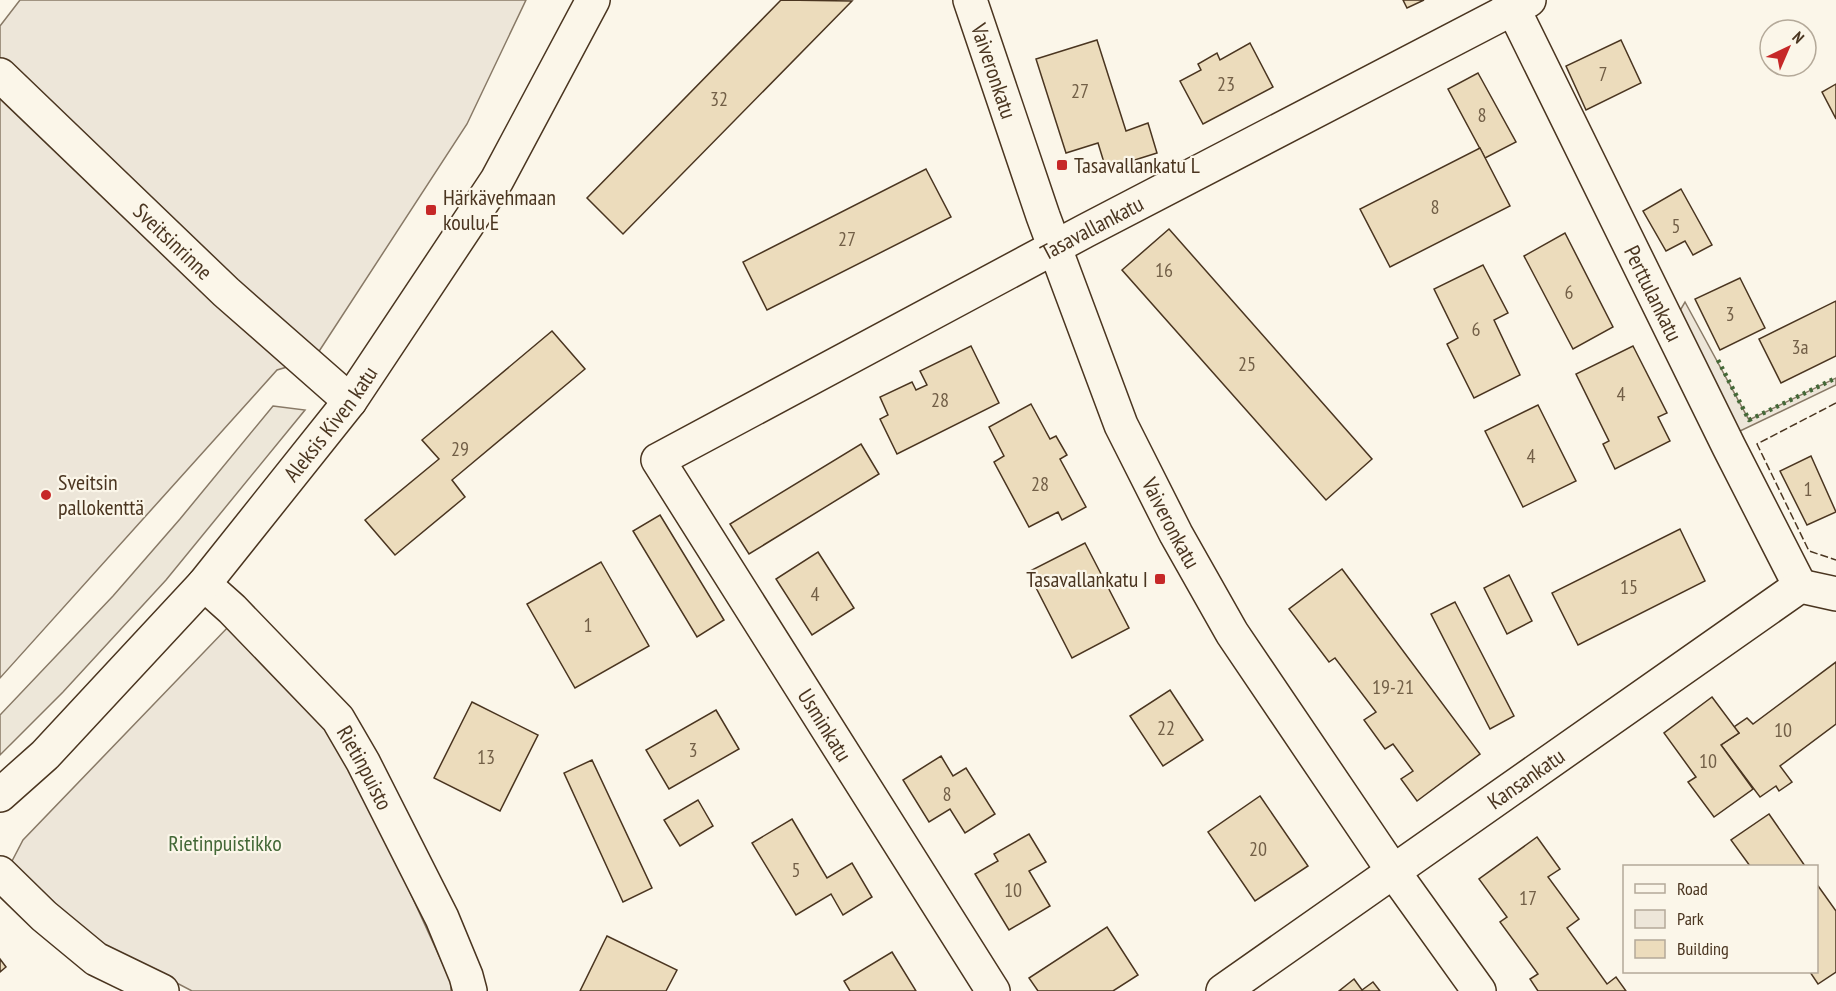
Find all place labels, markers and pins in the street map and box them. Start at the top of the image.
place label: Tasavallankatu L [1074,151,1200,179]
marker: Tasavallankatu L [1055,158,1069,172]
place label: Härkävehmaan koulu E [443,183,556,236]
marker: Härkävehmaan koulu E [424,203,438,217]
place label: Sveitsin pallokenttä [58,468,144,521]
marker: Sveitsin pallokenttä [39,488,53,502]
place label: Tasavallankatu I [1026,565,1148,593]
marker: Tasavallankatu I [1153,572,1167,586]

